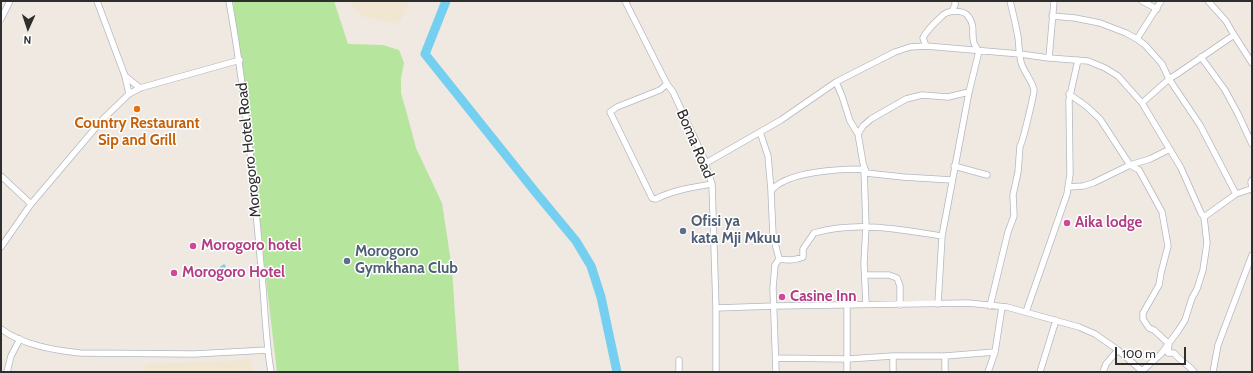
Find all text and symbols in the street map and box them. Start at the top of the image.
north arrow [8,8,48,48]
text: N [23,33,32,47]
street label: Morogoro Hotel Road [233,82,265,218]
marker: Country Restaurant Sip and Grill [132,104,142,114]
street label: Boma Road [672,107,718,181]
place label: Country Restaurant Sip and Grill [74,115,200,150]
place label: Ofisi ya kata Mji Mkuu [691,213,781,248]
place label: Aika lodge [1075,214,1142,232]
marker: Aika lodge [1062,218,1072,228]
marker: Ofisi ya kata Mji Mkuu [678,226,688,236]
place label: Morogoro hotel [201,237,302,255]
marker: Morogoro hotel [188,241,198,251]
place label: Morogoro Gymkhana Club [355,243,458,278]
marker: Morogoro Gymkhana Club [342,256,352,266]
place label: Morogoro Hotel [182,264,285,282]
marker: Morogoro Hotel [169,268,179,278]
place label: Casine Inn [790,288,857,306]
marker: Casine Inn [777,292,787,302]
scale bar [1117,339,1188,365]
text: 100 m [1122,346,1156,361]

